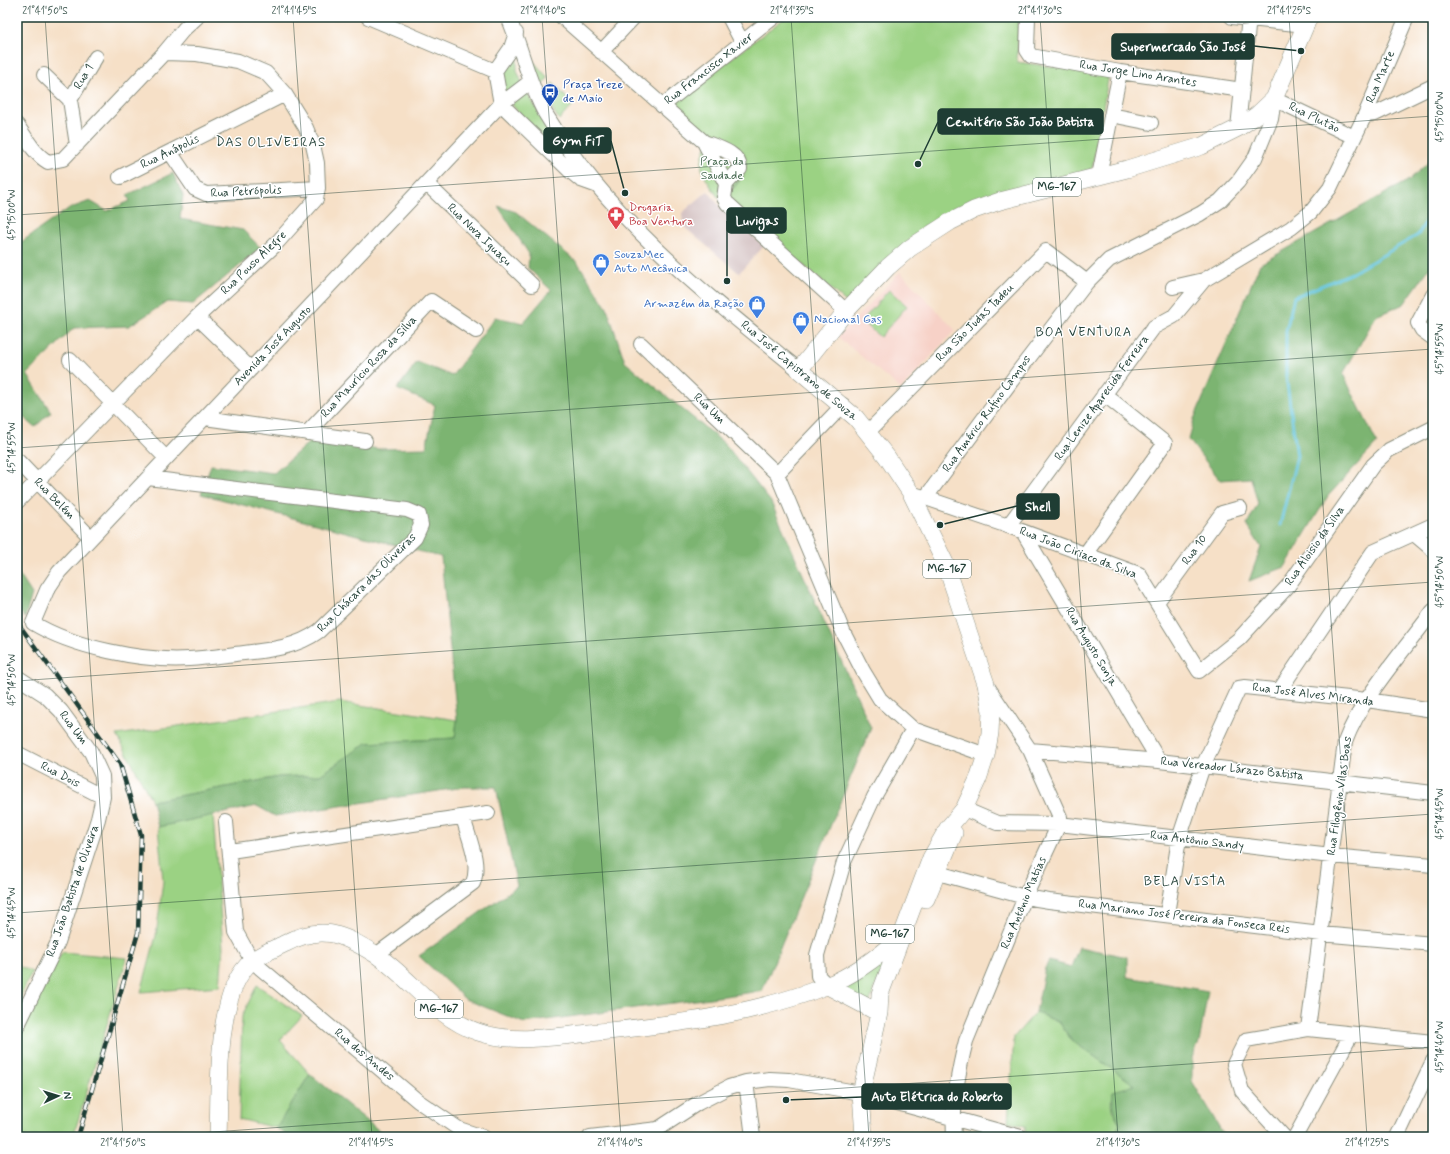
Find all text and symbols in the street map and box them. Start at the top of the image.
text: 21°41'50"S [22,4,68,18]
text: 21°41'45"S [271,4,317,18]
text: 21°41'40"S [520,4,566,18]
text: 21°41'35"S [770,4,814,18]
text: 21°41'30"S [1018,4,1063,18]
text: 21°41'25"S [1267,4,1312,18]
street label: Rua Francisco Xavier [661,29,757,109]
callout: Supermercado São José [1112,34,1254,59]
text: Supermercado São José [1120,39,1246,56]
street label: Rua Marte [1363,48,1399,106]
street label: Rua Jorge Lino Arantes [1078,57,1198,91]
street label: Rua 1 [70,61,98,93]
place label: Praça Treze de Maio [563,77,623,107]
bus stop icon: Praça Treze de Maio [540,82,560,107]
text: 45°15'00"W [1433,92,1447,142]
street label: Rua Plutão [1286,99,1342,137]
callout: Cemitério São João Batista [938,109,1103,134]
text: Cemitério São João Batista [946,114,1095,131]
callout: Gym FiT [544,128,611,153]
street label: Rua Anápolis [138,131,203,173]
text: Gym FiT [552,133,605,150]
district label: DAS OLIVEIRAS [216,134,326,151]
park label: Praça da Saudade [700,154,744,184]
road number: MG-167 [1033,178,1081,196]
street label: Rua Petrópolis [210,182,283,202]
text: 45°15'00"W [5,190,19,240]
street label: Rua Nova Iguaçu [443,200,515,270]
place label: Drogaria Boa Ventura [629,200,693,230]
pharmacy icon: Drogaria Boa Ventura [606,205,626,230]
callout: Luvigas [727,208,786,233]
text: Luvigas [735,213,779,232]
street label: Rua Pouso Alegre [218,227,291,299]
place label: SouzaMec Auto Mecânica [614,247,688,277]
shop icon: SouzaMec Auto Mecânica [591,252,611,277]
street label: Rua São Judas Tadeu [932,280,1018,366]
shop icon: Armazém da Ração [747,294,767,319]
place label: Armazém da Ração [644,296,744,312]
street label: Avenida José Augusto [231,302,315,390]
shop icon: Nacional Gas [791,310,811,335]
street label: Rua Maurício Rosa da Silva [317,312,421,422]
place label: Nacional Gas [814,312,882,328]
street label: Rua José Capistrano de Souza [737,317,861,425]
text: 45°14'55"W [1433,323,1447,375]
district label: BOA VENTURA [1036,324,1132,341]
street label: Rua Lenize Aparecida Ferreira [1051,332,1153,464]
street label: Rua Américo Rufino Campos [939,352,1035,476]
street label: Rua Um [690,390,728,428]
text: 45°14'55"W [5,422,19,474]
street label: Rua Belém [30,475,78,523]
callout: Shell [1017,494,1059,519]
text: Shell [1025,499,1051,516]
street label: Rua Aloisio da Silva [1281,503,1349,589]
street label: Rua João Ciriaco da Silva [1017,523,1139,583]
street label: Rua Chácara das Oliveiras [314,530,420,636]
street label: Rua 10 [1179,532,1211,568]
text: 45°14'50"W [1433,556,1447,608]
road number: MG-167 [923,560,971,578]
street label: Rua Augusto Sonja [1061,605,1121,690]
text: 45°14'50"W [5,654,19,706]
street label: Rua José Alves Miranda [1251,680,1375,710]
street label: Rua Um [55,708,91,748]
street label: Rua Filogênio Vilas Boas [1324,735,1356,857]
street label: Rua Vereador Lárazo Batista [1160,754,1304,784]
street label: Rua Dois [37,758,83,792]
text: 45°14'45"W [1433,788,1447,840]
street label: Rua João Batista de Oliveira [43,823,103,959]
street label: Rua Antônio Sandy [1149,827,1245,855]
street label: Rua Antônio Matias [997,854,1051,952]
district label: BELA VISTA [1144,873,1226,890]
text: 45°14'45"W [5,887,19,939]
street label: Rua Mariano José Pereira da Fonseca Reis [1077,896,1291,938]
road number: MG-167 [866,925,914,943]
road number: MG-167 [415,1000,463,1018]
text: 45°14'40"W [1433,1021,1447,1073]
street label: Rua dos Andes [331,1025,397,1085]
north arrow [38,1076,78,1116]
callout: Auto Elétrica do Roberto [862,1084,1011,1109]
text: Auto Elétrica do Roberto [871,1089,1003,1106]
text: N [60,1091,74,1100]
text: 21°41'50"S [100,1136,146,1150]
text: 21°41'45"S [348,1136,394,1150]
text: 21°41'40"S [597,1136,643,1150]
text: 21°41'35"S [847,1136,891,1150]
text: 21°41'30"S [1096,1136,1141,1150]
text: 21°41'25"S [1345,1136,1390,1150]

